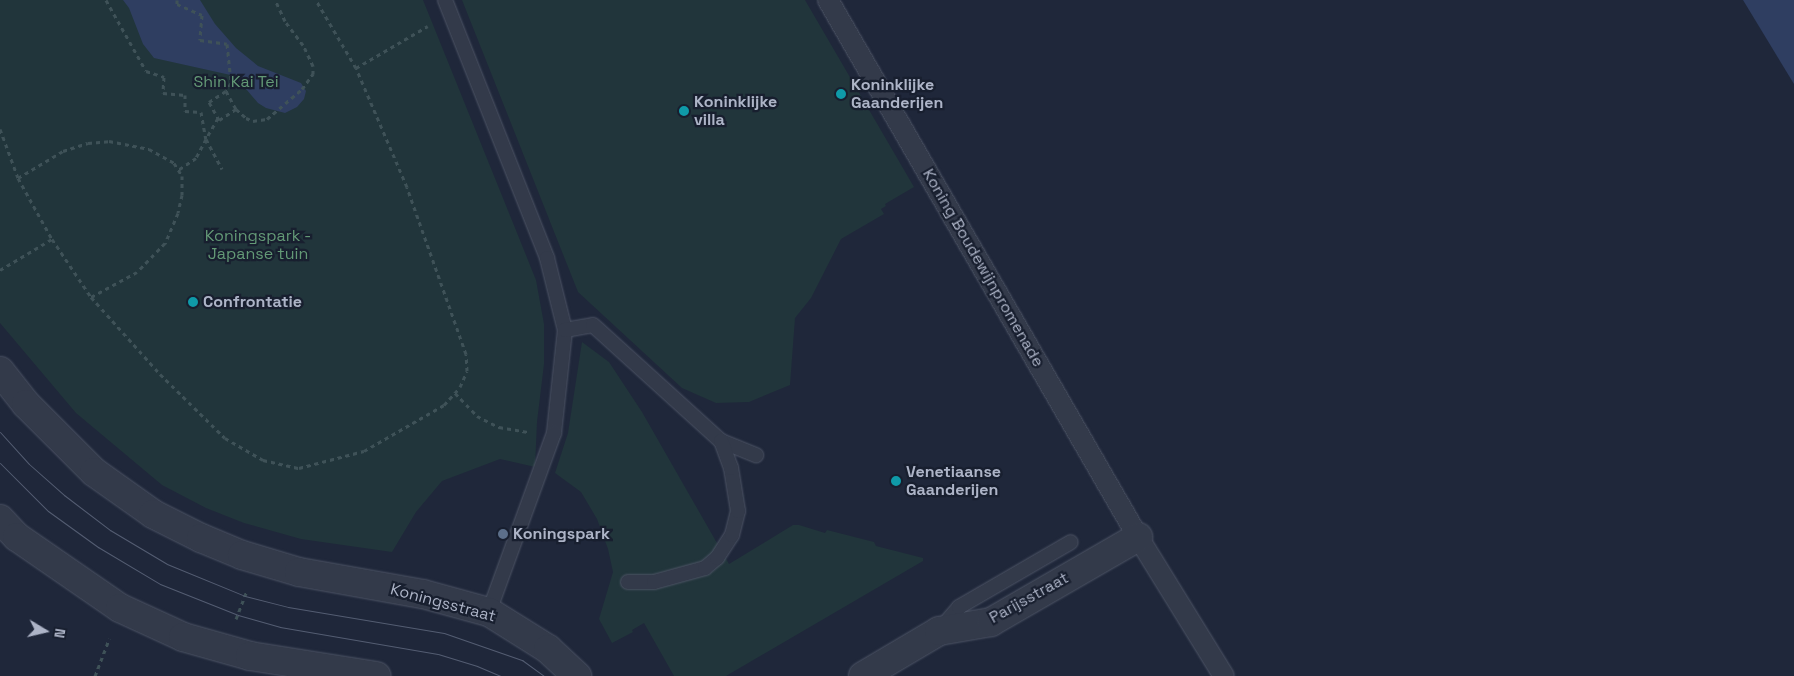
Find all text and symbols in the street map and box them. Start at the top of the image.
park label: Shin Kai Tei [193,72,279,92]
place label: Koninklijke Gaanderijen [851,75,943,113]
marker: Koninklijke Gaanderijen [835,88,847,100]
place label: Koninklijke villa [694,92,777,130]
marker: Koninklijke villa [678,105,690,117]
street label: Koning Boudewijnpromenade [918,166,1048,370]
park label: Koningspark - Japanse tuin [204,226,312,264]
place label: Confrontatie [203,292,302,312]
marker: Confrontatie [187,296,199,308]
place label: Venetiaanse Gaanderijen [906,462,1001,500]
marker: Venetiaanse Gaanderijen [890,475,902,487]
place label: Koningspark [513,524,610,544]
marker: Koningspark [497,528,509,540]
street label: Parijsstraat [986,568,1072,628]
street label: Koningsstraat [388,580,498,626]
north arrow [20,606,70,656]
text: N [50,627,69,639]

